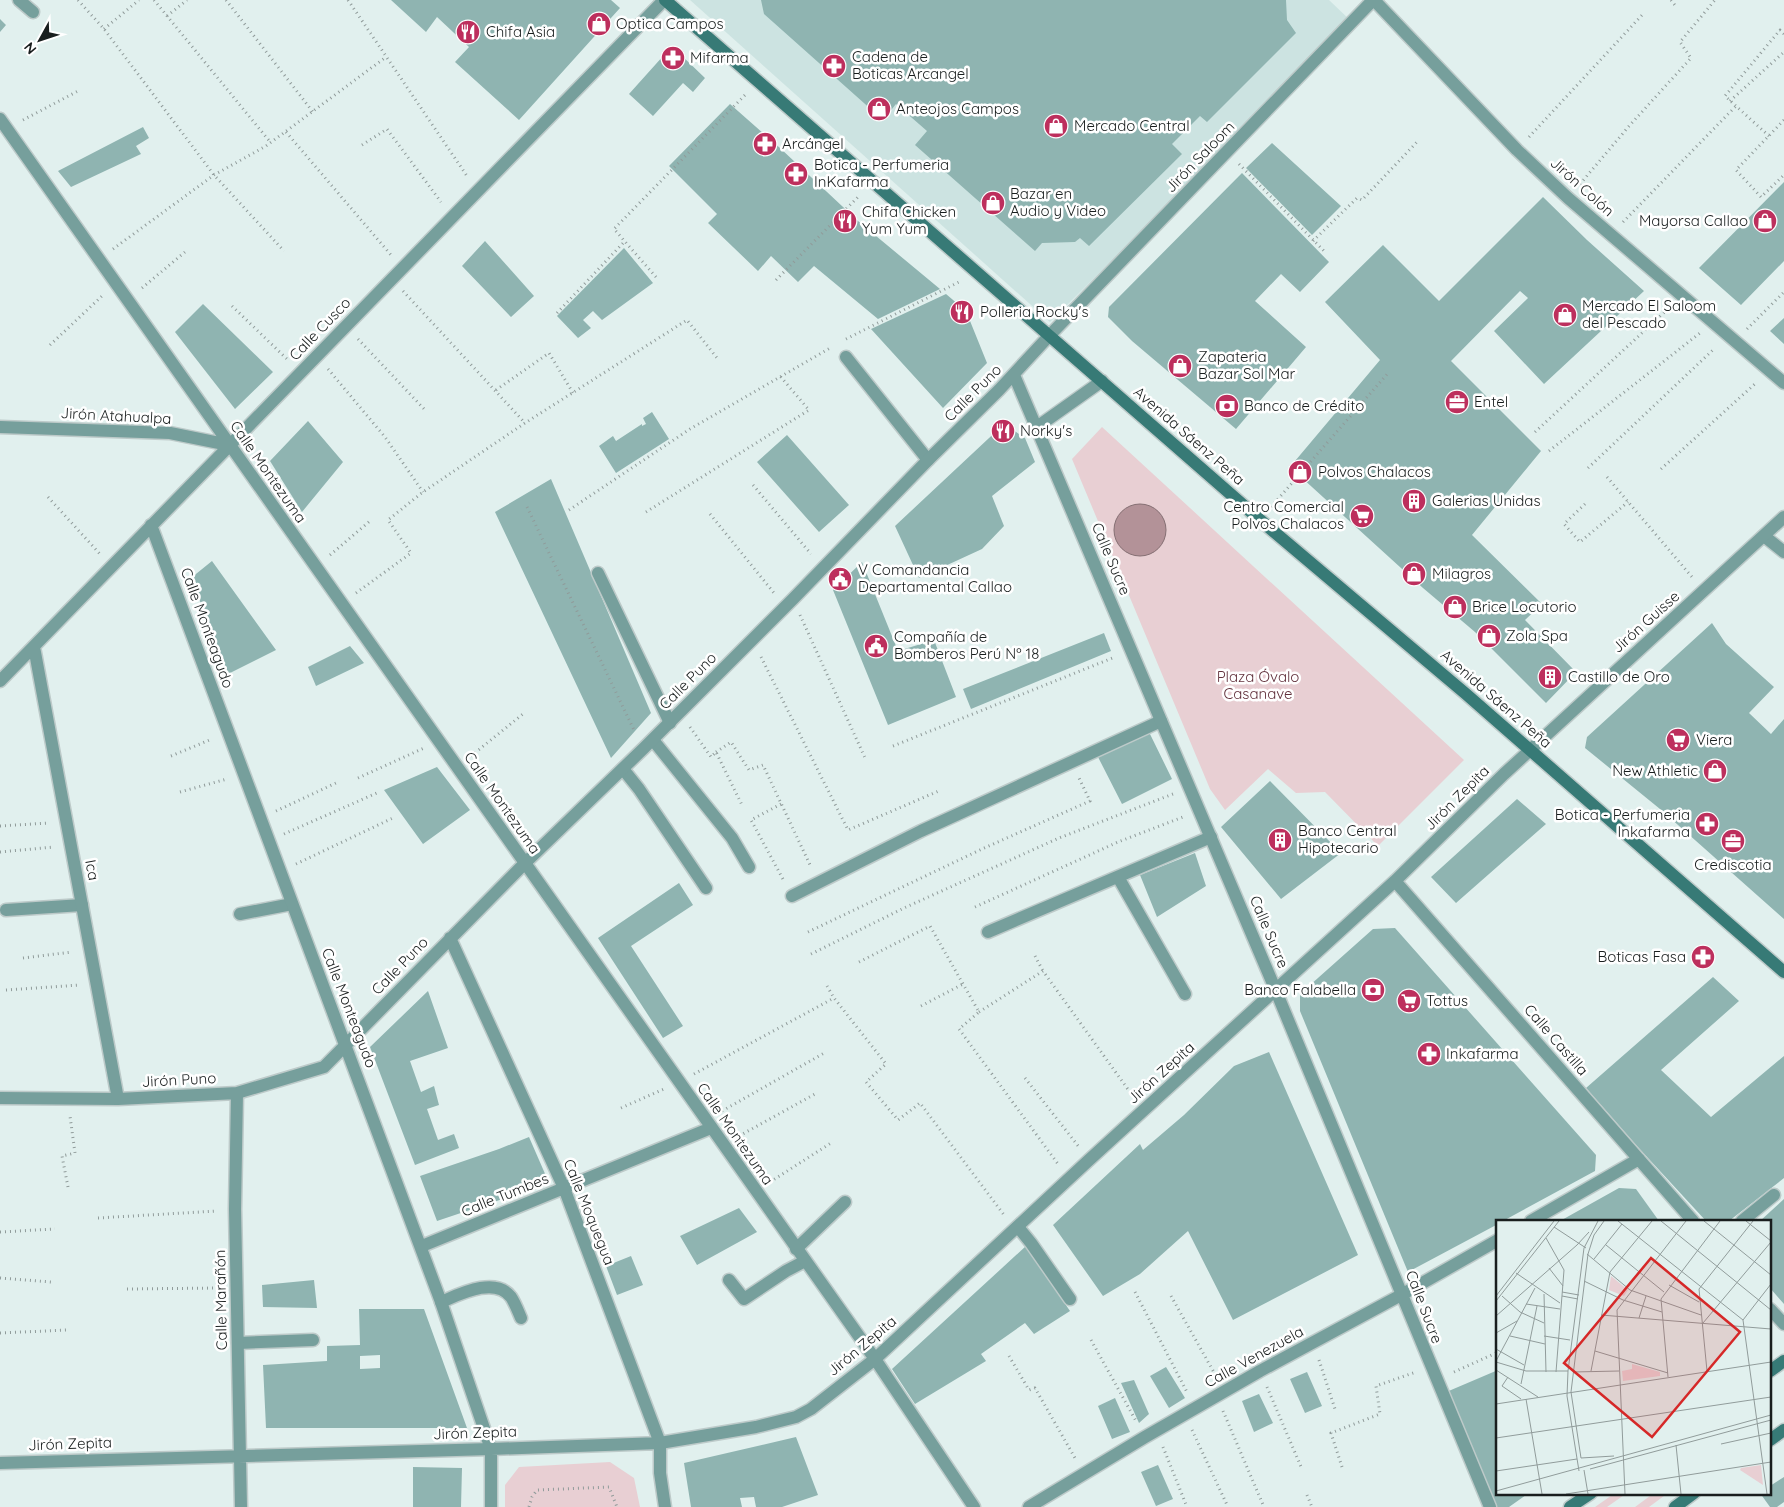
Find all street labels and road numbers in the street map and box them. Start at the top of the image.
street label: Jirón Saloom [1161,117,1238,196]
street label: Jirón Colón [1546,153,1618,220]
street label: Calle Cusco [285,293,354,364]
street label: Calle Puno [940,360,1005,425]
street label: Avenida Sáenz Peña [1130,382,1249,489]
street label: Jirón Atahualpa [60,403,172,428]
street label: Calle Montezuma [226,417,311,526]
street label: Calle Sucre [1088,520,1135,598]
street label: Calle Monteagudo [177,565,238,691]
street label: Jirón Guisse [1608,586,1683,657]
street label: Avenida Sáenz Peña [1437,645,1556,752]
street label: Calle Puno [655,648,720,713]
street label: Calle Montezuma [460,748,545,857]
street label: Jirón Zepita [1420,761,1493,834]
street label: Ica [81,858,104,882]
street label: Calle Sucre [1246,893,1293,971]
street label: Calle Puno [367,933,432,999]
street label: Calle Monteagudo [318,945,381,1070]
street label: Calle Castilla [1520,1000,1593,1079]
street label: Jirón Zepita [1123,1037,1198,1108]
street label: Jirón Puno [141,1068,217,1091]
street label: Calle Montezuma [693,1079,778,1188]
street label: Calle Moquegua [560,1156,619,1268]
street label: Calle Tumbes [458,1168,551,1221]
street label: Calle Marañón [210,1249,231,1351]
street label: Calle Sucre [1402,1268,1447,1346]
street label: Jirón Zepita [823,1311,900,1380]
street label: Calle Venezuela [1201,1322,1307,1392]
street label: Jirón Zepita [433,1422,517,1443]
street label: Jirón Zepita [28,1433,112,1454]

